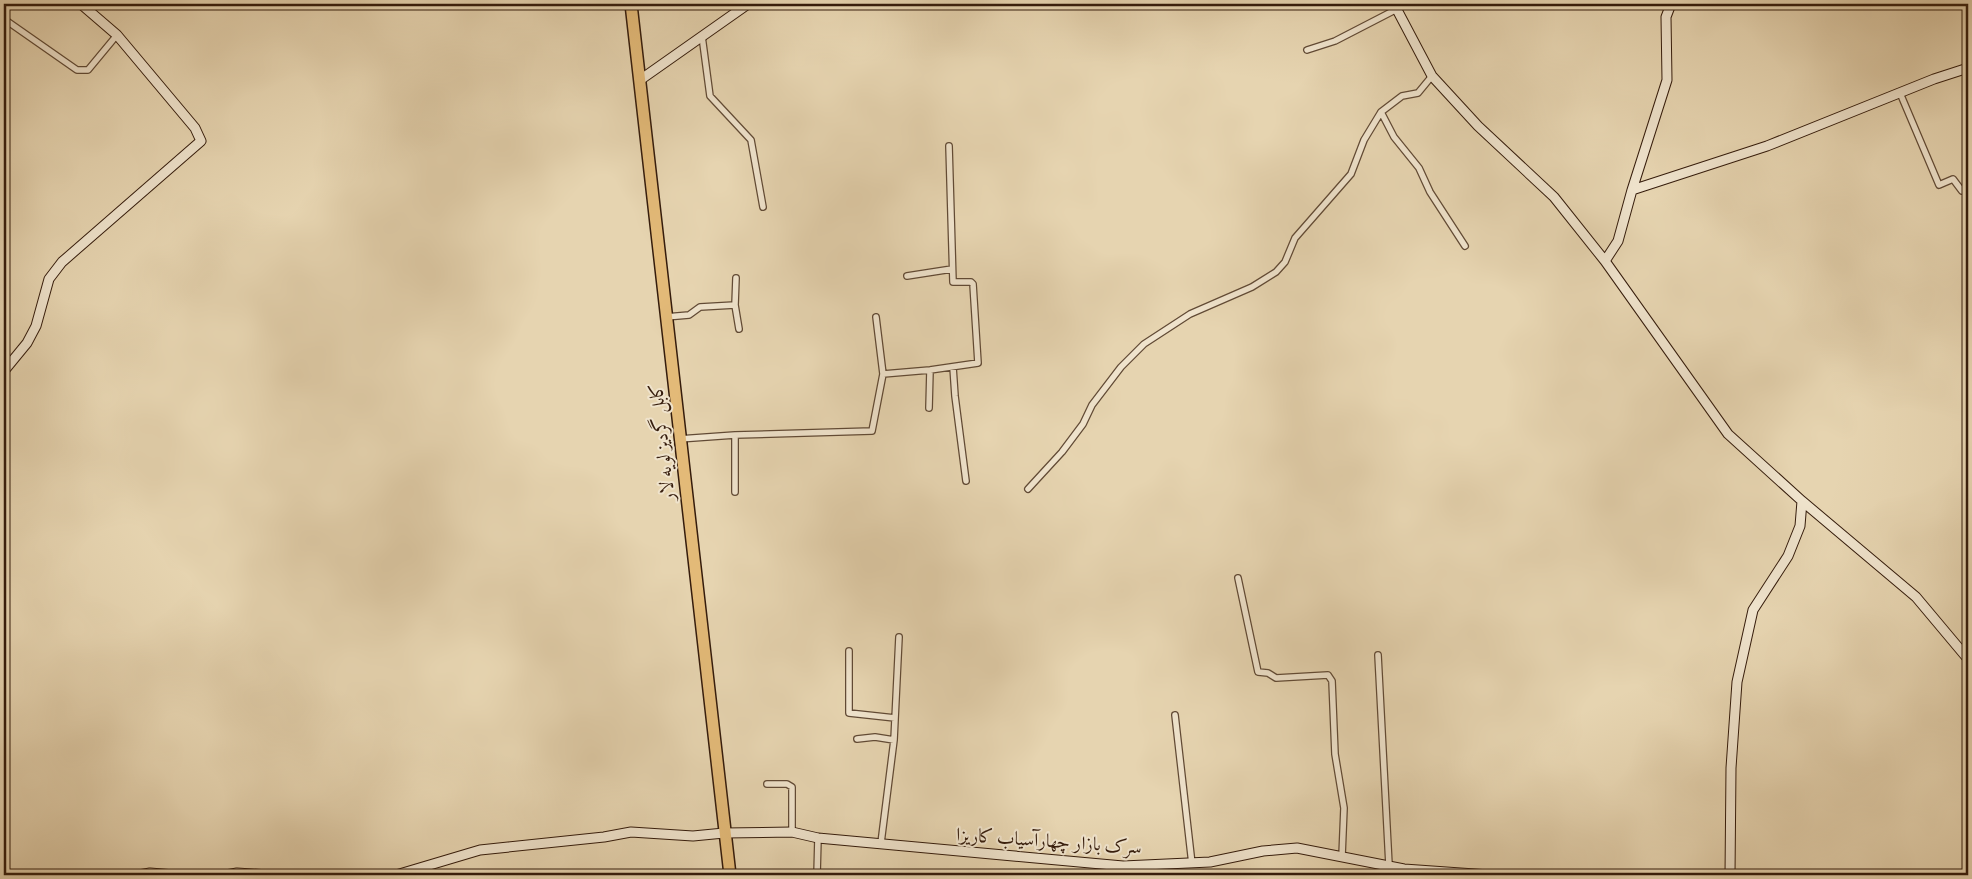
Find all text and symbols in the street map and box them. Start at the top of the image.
street label: کابل گردیز لویه لار [643,382,681,504]
street label: سرک بازار چهارآسیاب کاریزا [955,822,1143,860]

